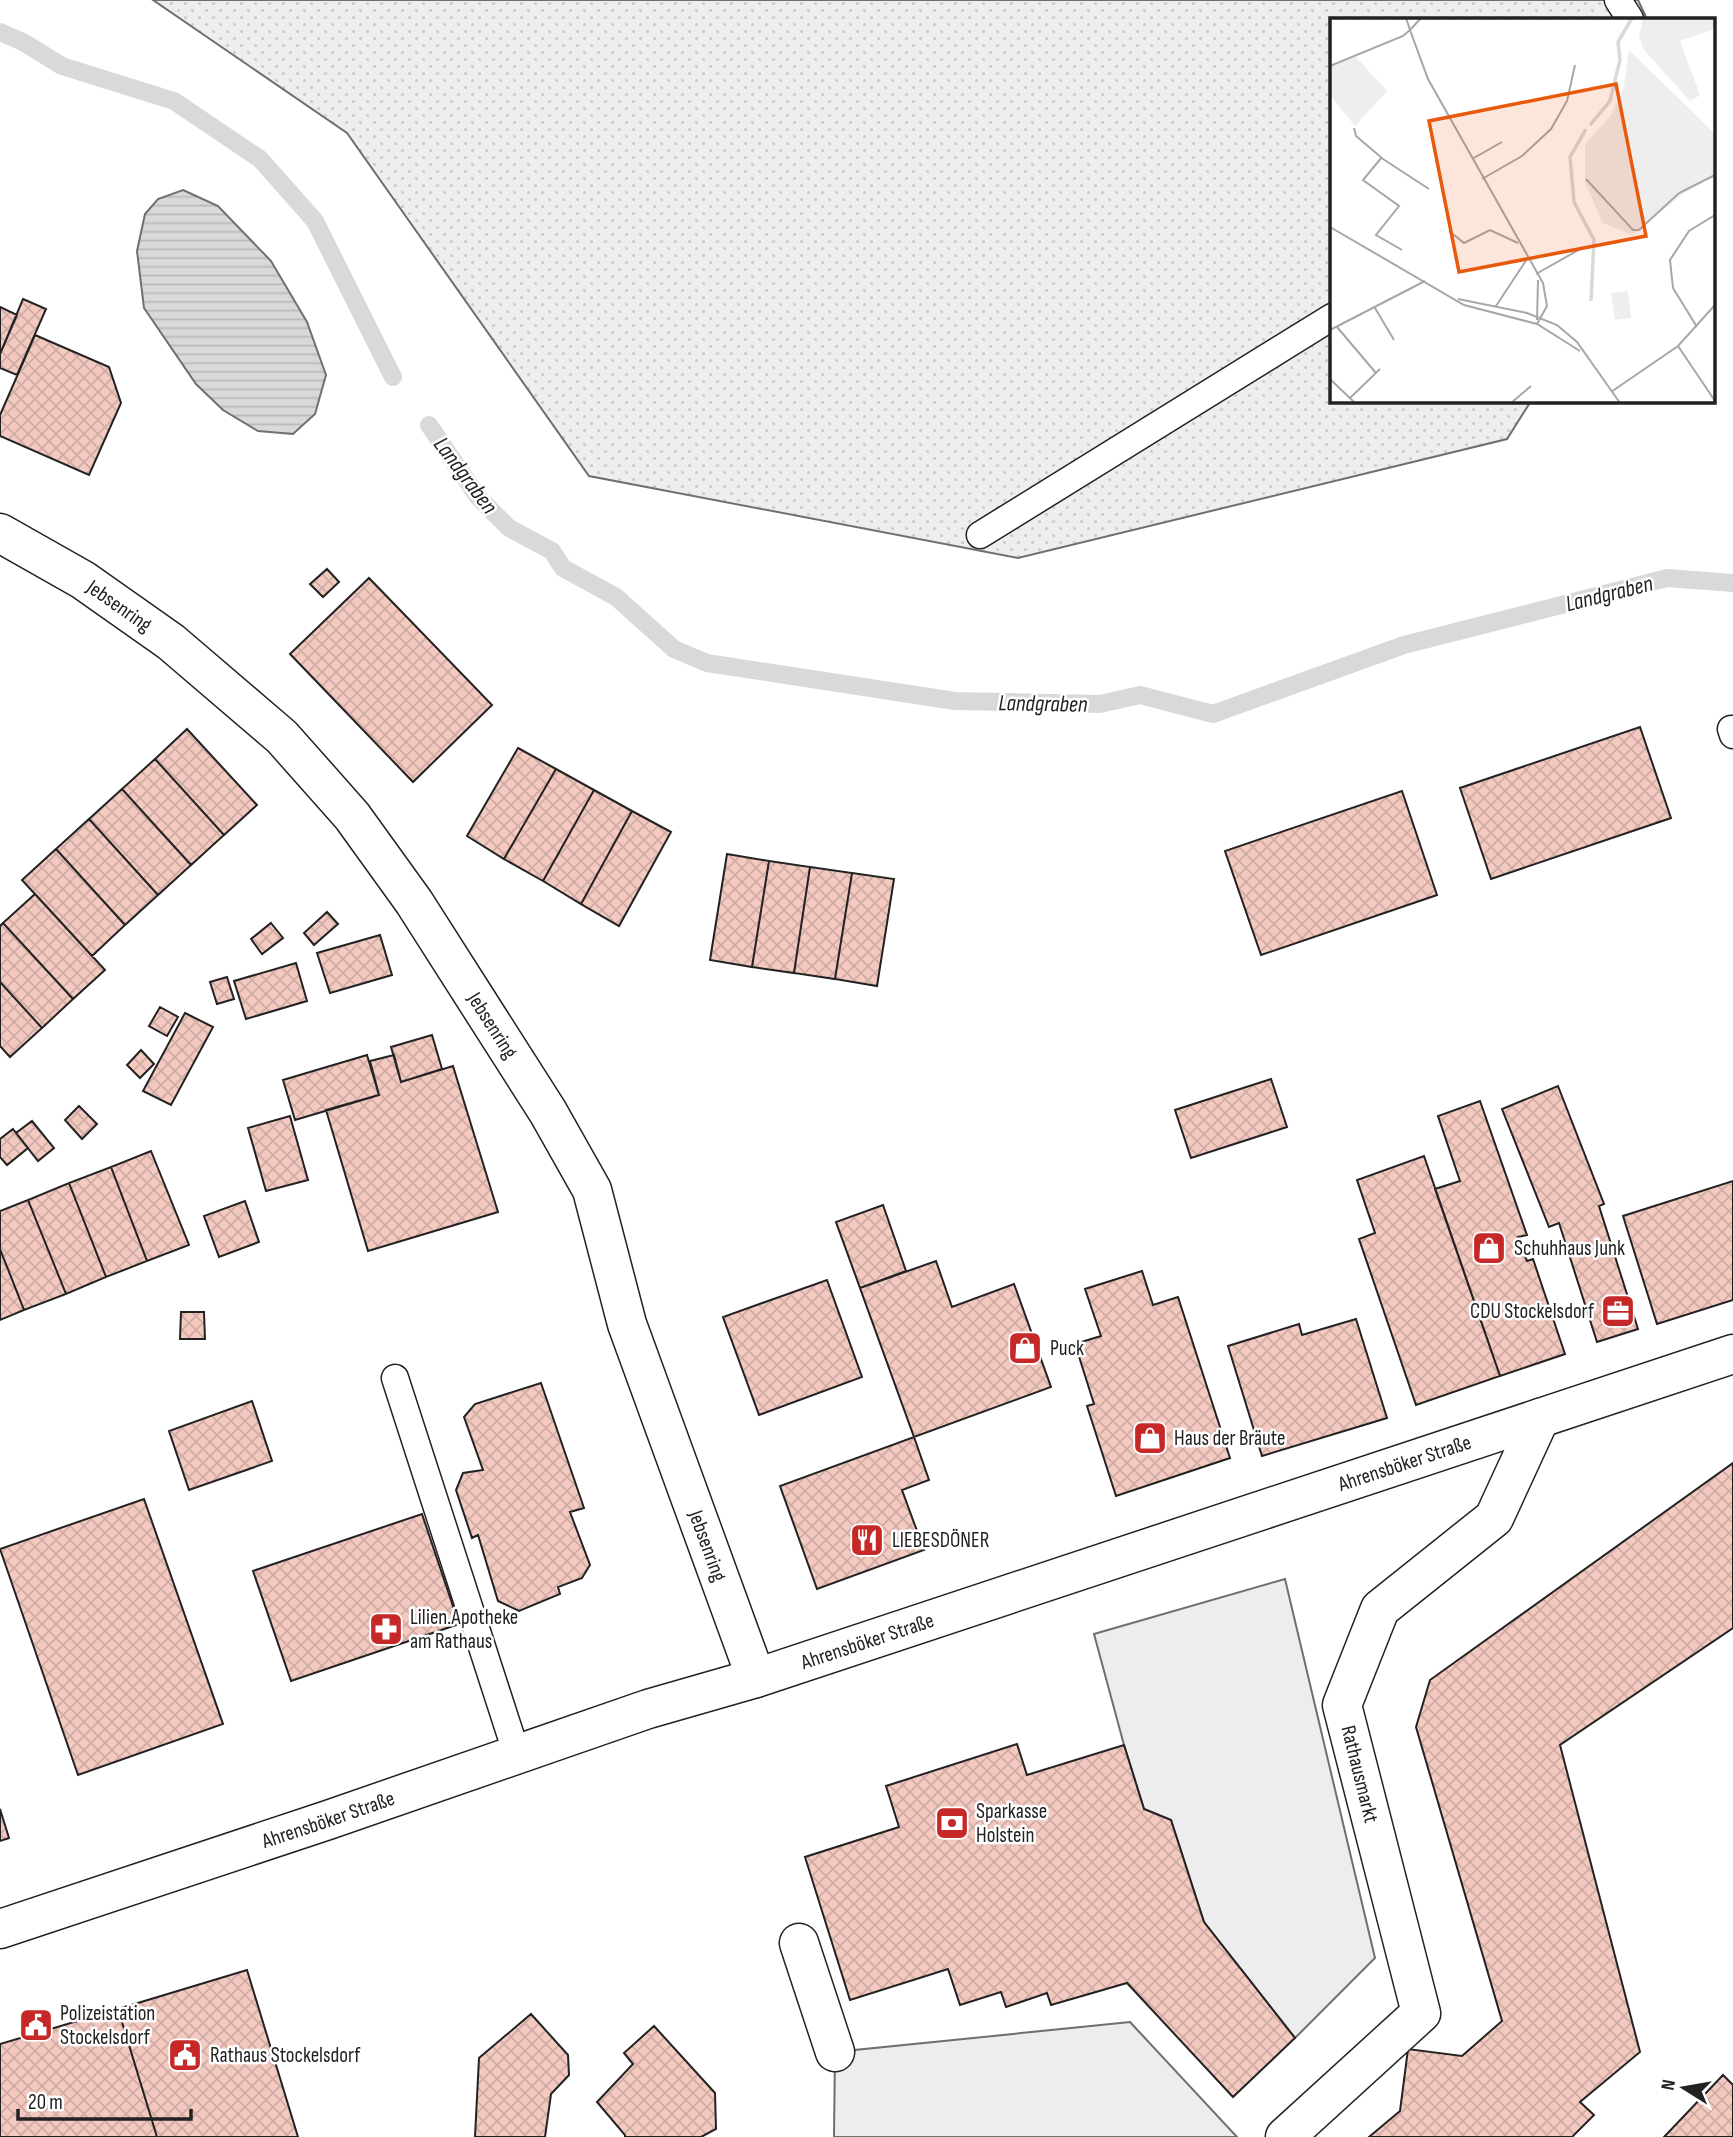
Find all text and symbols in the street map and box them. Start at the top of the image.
inset map [1330,18,1716,402]
water label: Landgraben [427,432,503,520]
water label: Landgraben [1563,570,1656,618]
street label: Jebsenring [81,574,157,638]
water label: Landgraben [998,689,1088,719]
street label: Jebsenring [461,987,523,1063]
shop icon: Schuhhaus Junk [1470,1229,1508,1267]
place label: Schuhhaus Junk [1514,1236,1625,1261]
office icon: CDU Stockelsdorf [1599,1292,1637,1330]
place label: CDU Stockelsdorf [1470,1299,1595,1324]
shop icon: Puck [1006,1329,1044,1367]
place label: Puck [1050,1336,1084,1361]
shop icon: Haus der Bräute [1131,1419,1169,1457]
place label: Haus der Bräute [1174,1426,1286,1451]
street label: Ahrensböker Straße [1334,1430,1474,1497]
street label: Jebsenring [683,1506,732,1585]
restaurant icon: LIEBESDÖNER [848,1521,886,1559]
place label: LIEBESDÖNER [892,1528,990,1553]
place label: Lilien.Apotheke am Rathaus [410,1605,518,1654]
street label: Ahrensböker Straße [797,1608,937,1676]
pharmacy icon: Lilien.Apotheke am Rathaus [367,1610,405,1648]
street label: Rathausmarkt [1335,1723,1384,1825]
street label: Ahrensböker Straße [258,1786,398,1854]
place label: Sparkasse Holstein [976,1799,1047,1848]
bank icon: Sparkasse Holstein [933,1804,971,1842]
place label: Polizeistation Stockelsdorf [60,2001,155,2050]
public building icon: Polizeistation Stockelsdorf [17,2006,55,2044]
public building icon: Rathaus Stockelsdorf [166,2036,204,2074]
place label: Rathaus Stockelsdorf [210,2043,361,2068]
north arrow [1649,2053,1719,2123]
scale bar [18,2078,191,2122]
text: N [1657,2078,1681,2092]
text: 20 m [28,2090,63,2115]

